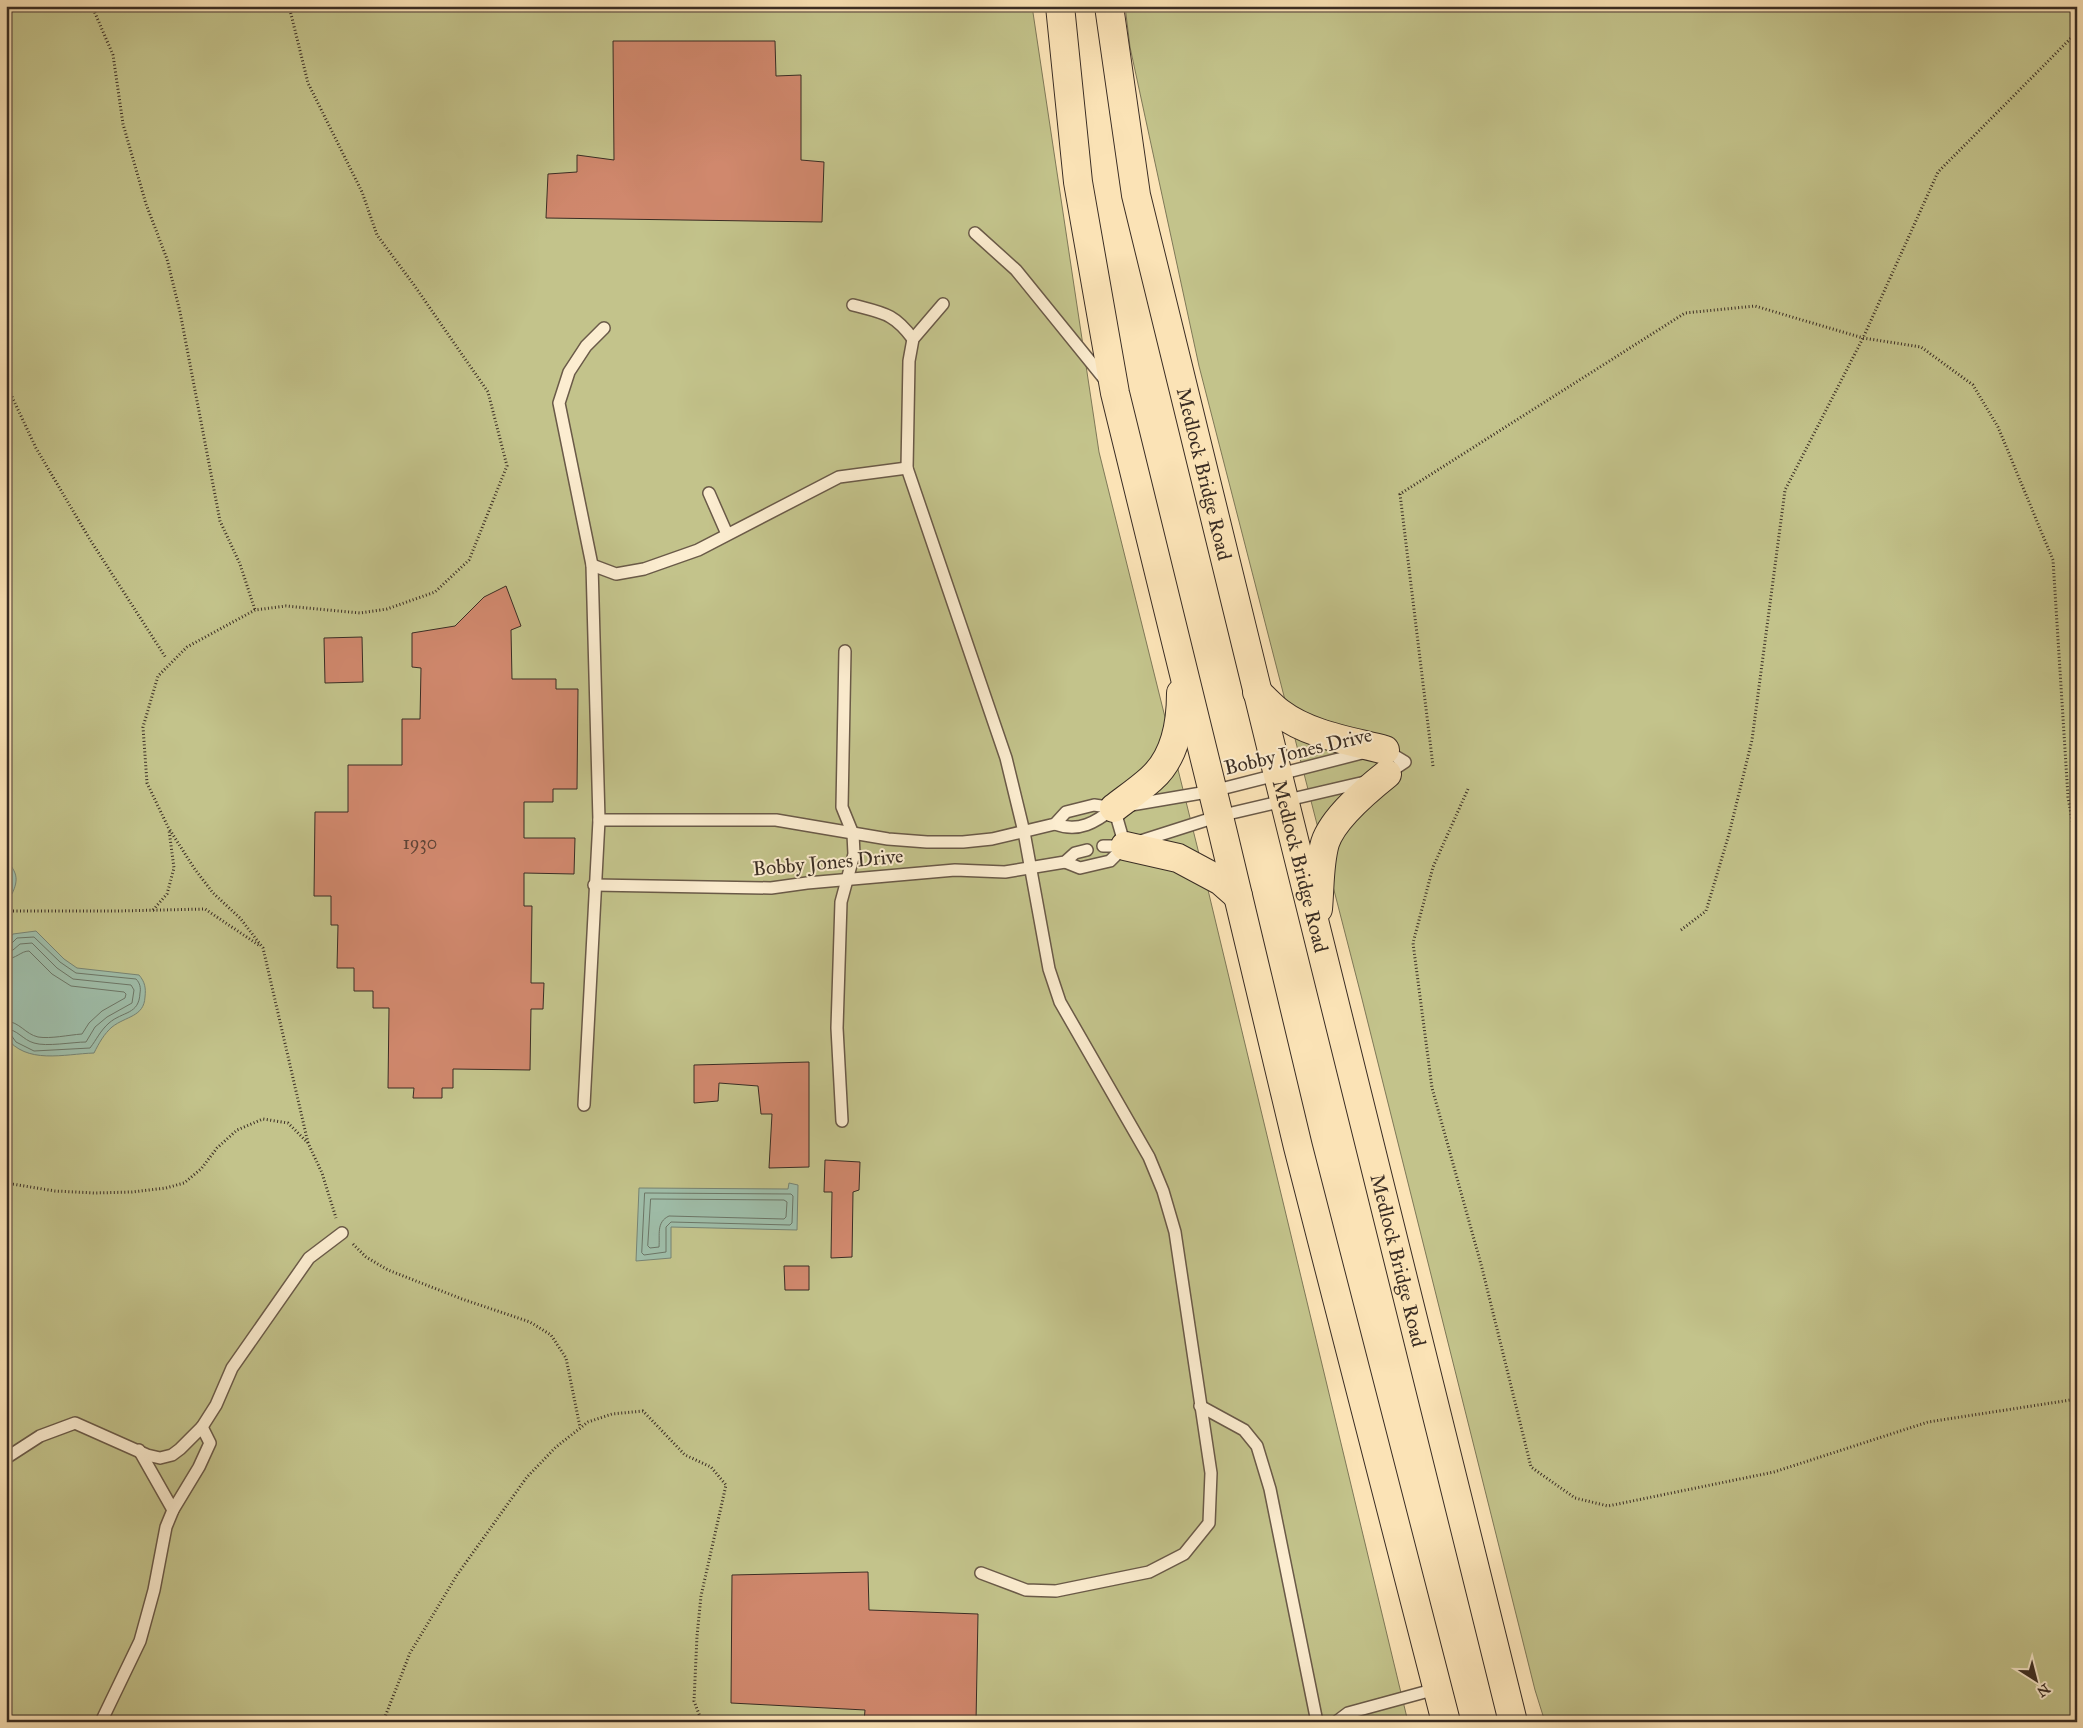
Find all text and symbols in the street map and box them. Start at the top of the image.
street label: Medlock Bridge Road [1172,385,1237,563]
street label: Bobby Jones Drive [1222,722,1375,781]
street label: Medlock Bridge Road [1268,777,1334,955]
house number: 1930 [403,832,437,854]
street label: Bobby Jones Drive [752,843,904,882]
street label: Medlock Bridge Road [1365,1171,1431,1349]
north arrow [2010,1656,2060,1706]
text: N [2033,1680,2053,1701]

